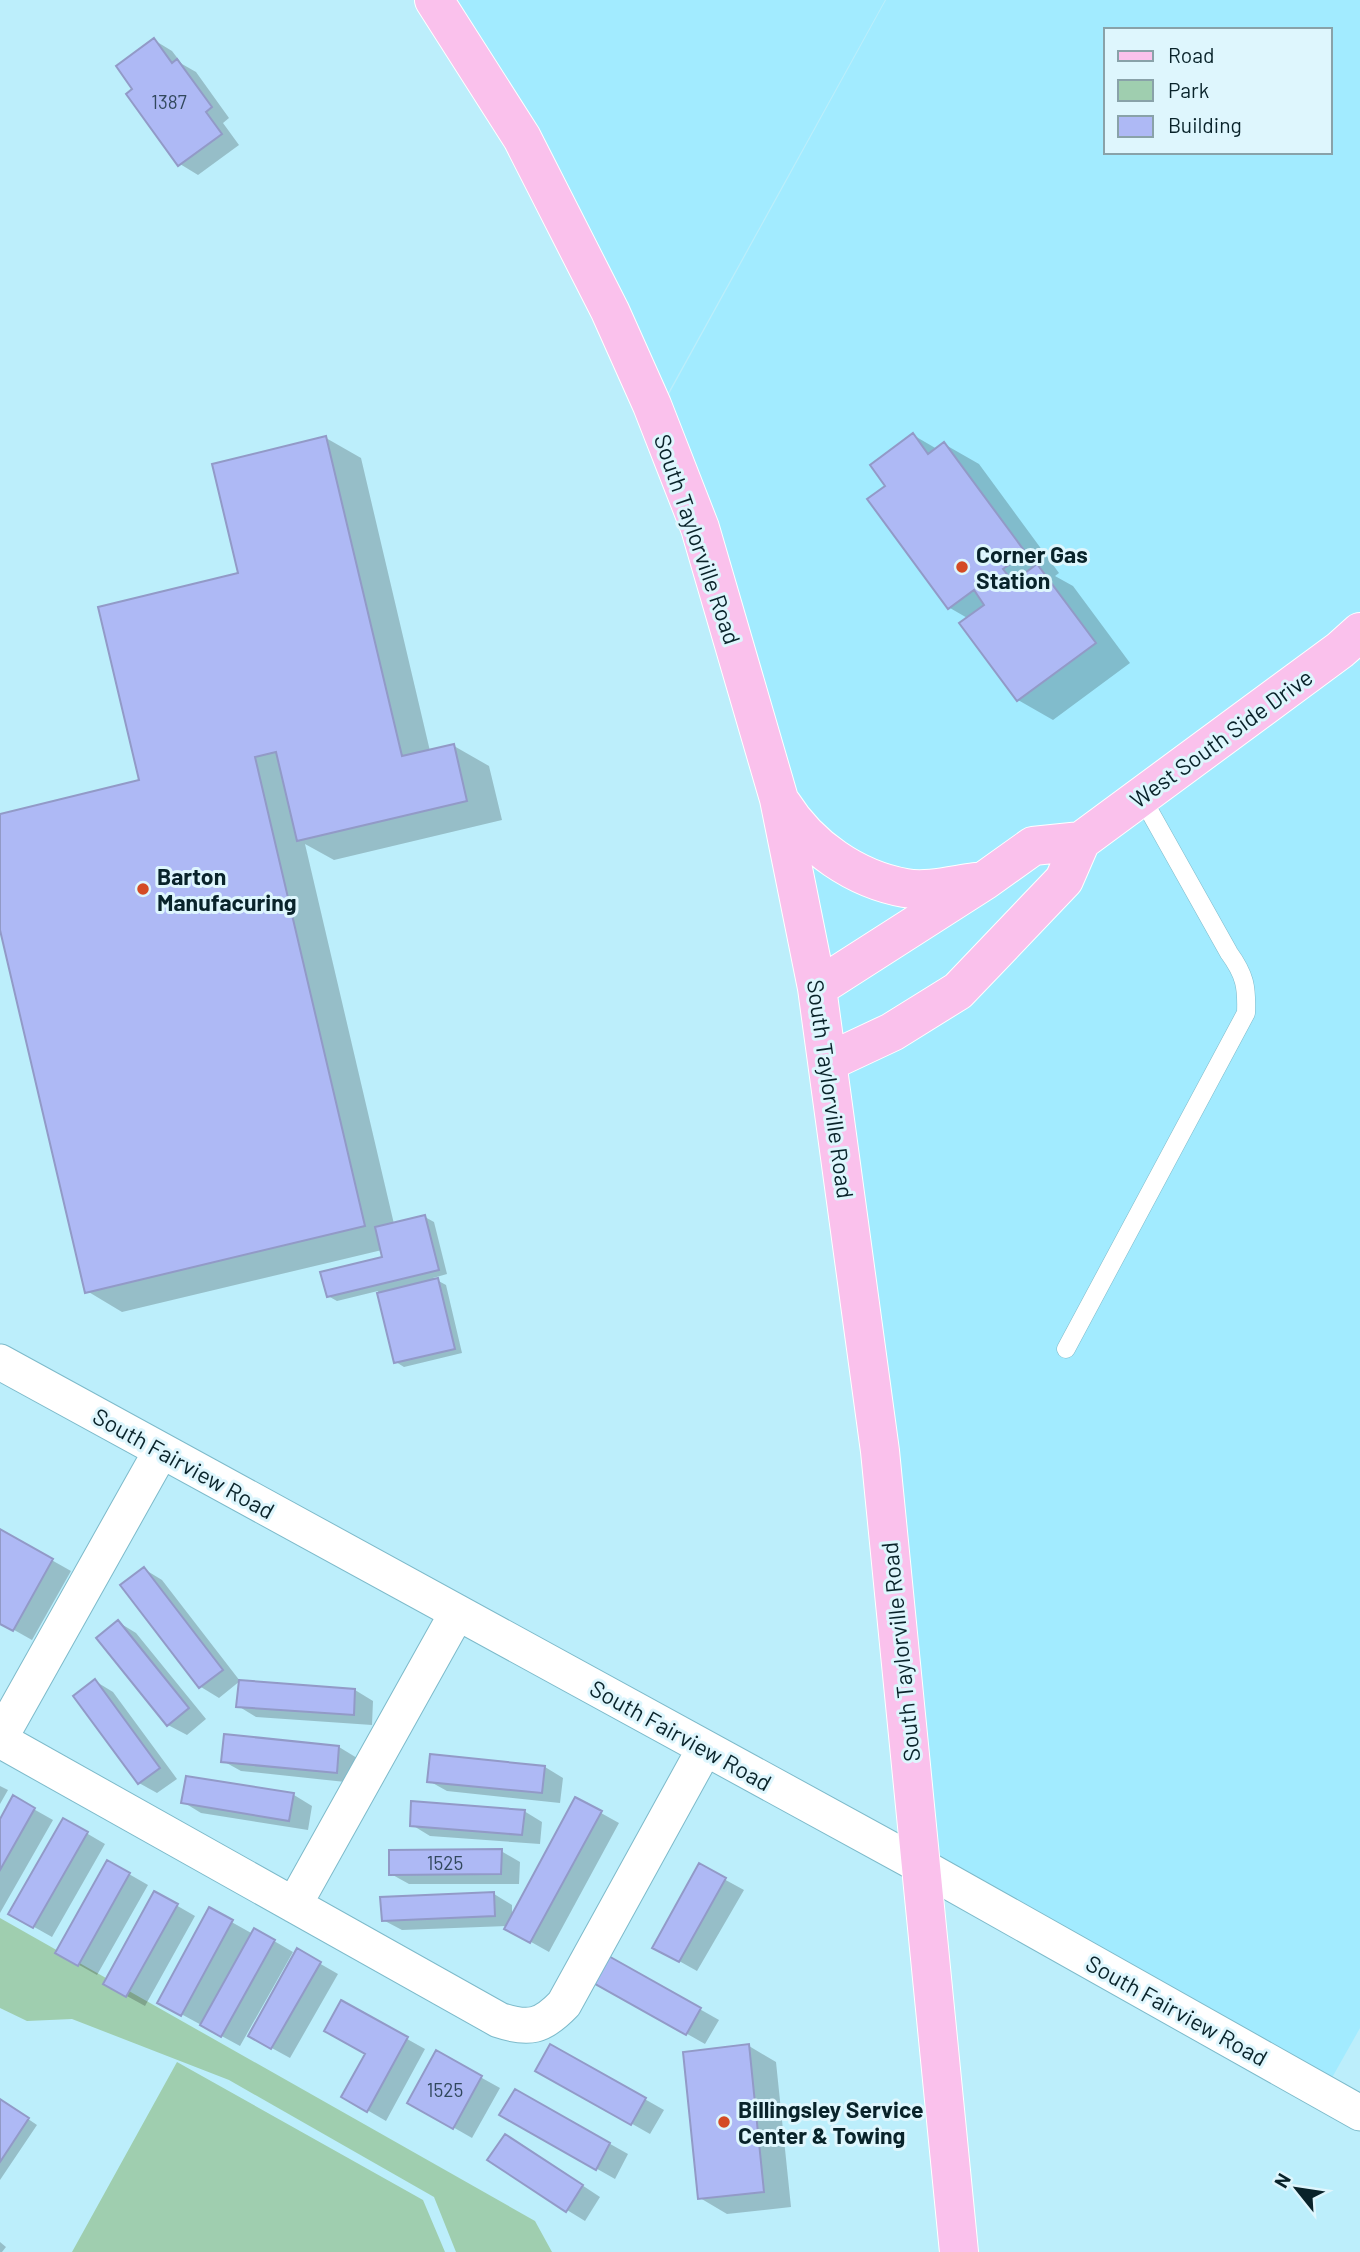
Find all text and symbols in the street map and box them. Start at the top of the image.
legend [1104,28,1332,154]
text: Road [1168,42,1214,67]
text: Park [1168,77,1209,102]
house number: 1387 [151,90,187,113]
text: Building [1168,112,1242,137]
street label: South Taylorville Road [649,430,747,648]
place label: Corner Gas Station [976,540,1088,594]
marker: Corner Gas Station [954,559,970,575]
street label: West South Side Drive [1124,662,1318,814]
place label: Barton Manufacuring [157,862,297,916]
marker: Barton Manufacuring [135,881,151,897]
street label: South Taylorville Road [802,978,860,1200]
street label: South Fairview Road [88,1401,280,1525]
street label: South Taylorville Road [875,1541,925,1763]
street label: South Fairview Road [585,1673,777,1797]
house number: 1525 [427,1851,463,1874]
street label: South Fairview Road [1081,1948,1273,2072]
house number: 1525 [427,2078,463,2101]
place label: Billingsley Service Center & Towing [738,2095,924,2149]
marker: Billingsley Service Center & Towing [716,2114,732,2130]
north arrow [1262,2154,1332,2224]
text: N [1269,2169,1295,2191]

